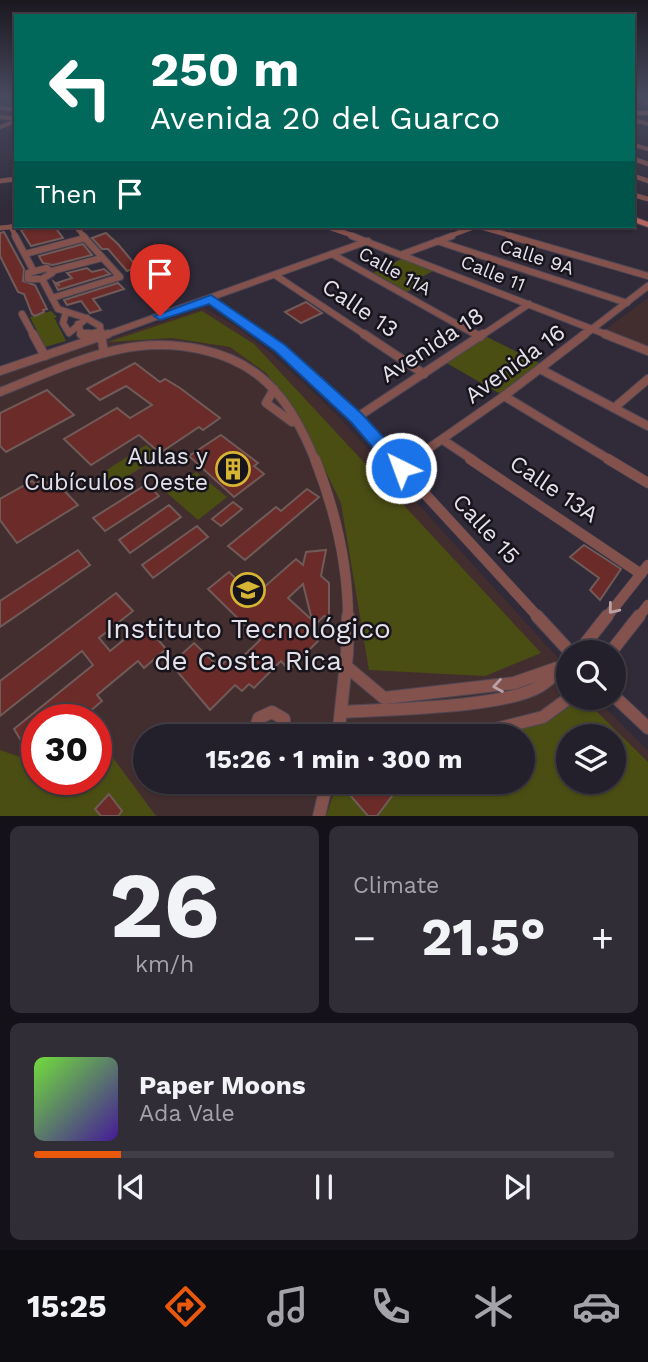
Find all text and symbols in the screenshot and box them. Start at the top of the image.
text: 250 m [150,40,299,98]
icon: left [35,42,126,133]
text: Avenida 20 del Guarco [150,99,500,137]
icon: arrive [111,175,149,213]
text: Then [35,179,97,209]
street label: Calle 9A [497,234,578,280]
street label: Calle 11A [355,242,436,301]
pin [130,244,190,316]
street label: Calle 11 [457,250,529,296]
icon: arrive [141,255,179,293]
street label: Calle 13 [317,273,403,343]
street label: Avenida 18 [375,302,489,388]
street label: Avenida 16 [460,319,570,409]
position arrow [364,431,438,505]
place label: Aulas y Cubículos Oeste [24,443,208,496]
building icon: Aulas y Cubículos Oeste [214,450,252,488]
street label: Calle 13A [505,450,603,528]
street label: Calle 15 [447,488,525,570]
school or university icon: Instituto Tecnológico de Costa Rica [229,571,267,609]
one-way arrow [609,601,622,614]
place label: Instituto Tecnológico de Costa Rica [105,612,391,677]
map controls [556,640,626,794]
button: search [556,640,626,710]
one-way arrow [492,678,504,693]
speed limit sign: 30 [21,704,112,795]
button: layers [556,724,626,794]
text: 15:26 · 1 min · 300 m [205,744,463,774]
text: 26 [109,852,220,959]
text: Climate [353,872,439,899]
text: 21.5° [421,907,546,968]
text: − [353,916,376,960]
text: + [591,916,614,960]
text: km/h [135,951,194,978]
text: Paper Moons [139,1070,306,1100]
text: Ada Vale [139,1100,235,1127]
icon: previous [112,1168,150,1206]
icon: pause [305,1168,343,1206]
icon: next [498,1168,536,1206]
icon: directions [161,1282,210,1331]
icon: music [263,1282,312,1331]
icon: phone [366,1282,415,1331]
icon: climate [469,1282,518,1331]
icon: car [572,1282,621,1331]
text: 15:25 [27,1287,107,1325]

